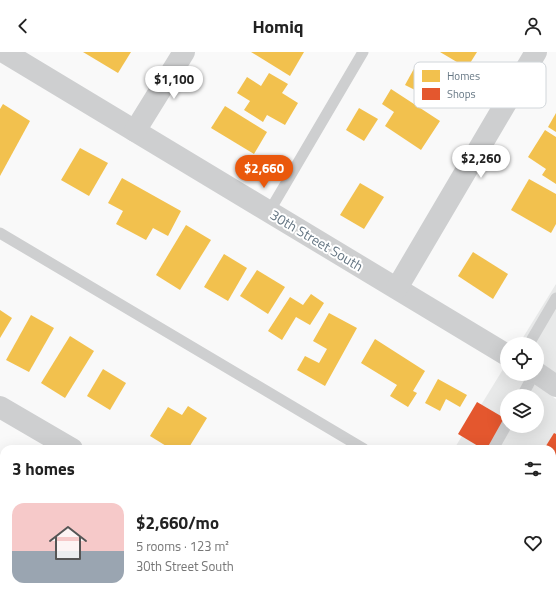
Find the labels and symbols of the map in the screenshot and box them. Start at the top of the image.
legend [414,62,546,108]
pin: $1,100 [141,66,207,100]
text: Homes [447,68,480,84]
text: Shops [447,86,476,102]
pin: $2,260 [448,145,514,179]
pin: $2,660 [231,155,297,189]
street label: 30th Street South [266,204,368,276]

